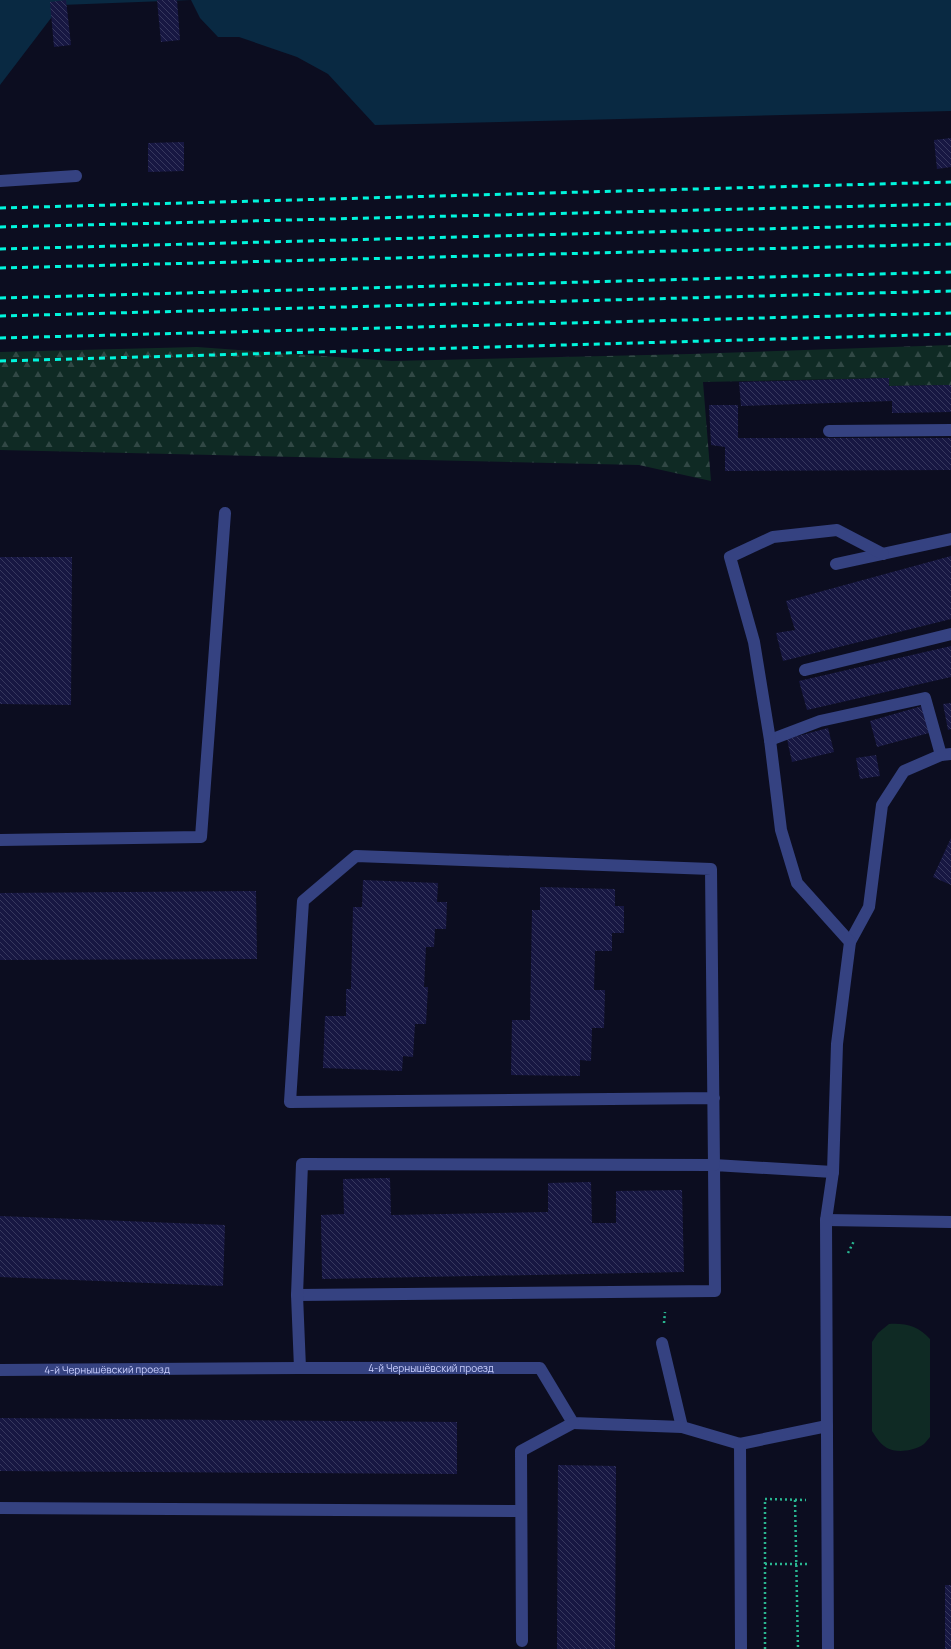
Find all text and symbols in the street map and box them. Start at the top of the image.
street label: 4-й Чернышёвский проезд [368,1361,494,1375]
street label: 4-й Чернышёвский проезд [44,1362,170,1377]

